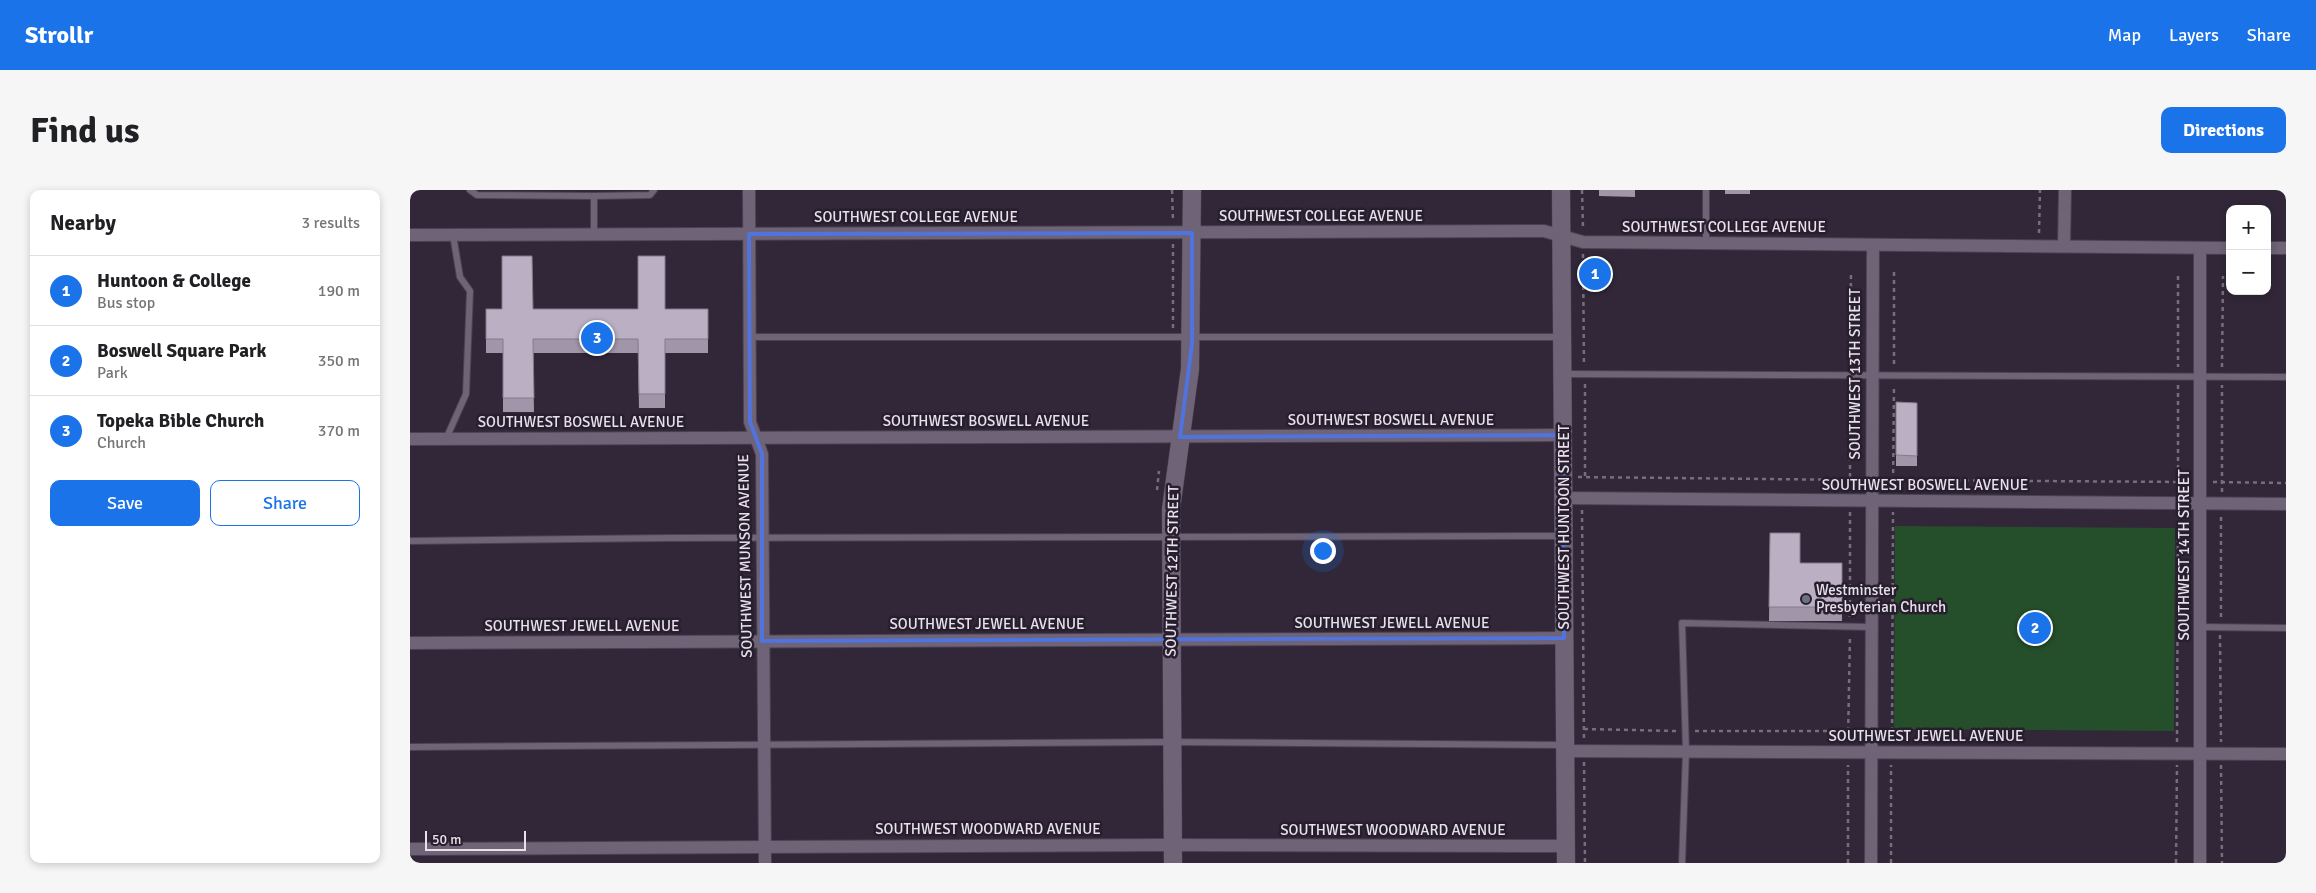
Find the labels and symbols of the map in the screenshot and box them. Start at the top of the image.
street label: SOUTHWEST COLLEGE AVENUE [1219,207,1423,225]
street label: SOUTHWEST COLLEGE AVENUE [814,208,1018,226]
street label: SOUTHWEST COLLEGE AVENUE [1622,218,1826,236]
pin: 1 [1579,255,1611,293]
street label: SOUTHWEST 13TH STREET [1846,288,1864,460]
pin: 3 [581,319,613,357]
street label: SOUTHWEST BOSWELL AVENUE [1288,411,1494,429]
street label: SOUTHWEST BOSWELL AVENUE [883,412,1089,430]
street label: SOUTHWEST BOSWELL AVENUE [478,413,684,431]
street label: SOUTHWEST HUNTOON STREET [1555,424,1573,629]
street label: SOUTHWEST MUNSON AVENUE [734,454,756,658]
street label: SOUTHWEST 14TH STREET [2175,469,2193,641]
street label: SOUTHWEST BOSWELL AVENUE [1822,476,2028,494]
street label: SOUTHWEST 12TH STREET [1162,485,1183,657]
your location [1310,538,1336,564]
place label: Westminster Presbyterian Church [1816,581,1946,616]
marker: Westminster Presbyterian Church [1800,593,1812,605]
pin: 2 [2019,609,2051,647]
street label: SOUTHWEST JEWELL AVENUE [1295,614,1489,632]
street label: SOUTHWEST JEWELL AVENUE [890,615,1084,633]
street label: SOUTHWEST JEWELL AVENUE [485,617,679,635]
street label: SOUTHWEST JEWELL AVENUE [1829,727,2023,745]
street label: SOUTHWEST WOODWARD AVENUE [875,820,1101,838]
street label: SOUTHWEST WOODWARD AVENUE [1280,821,1506,839]
scale bar [425,828,526,851]

